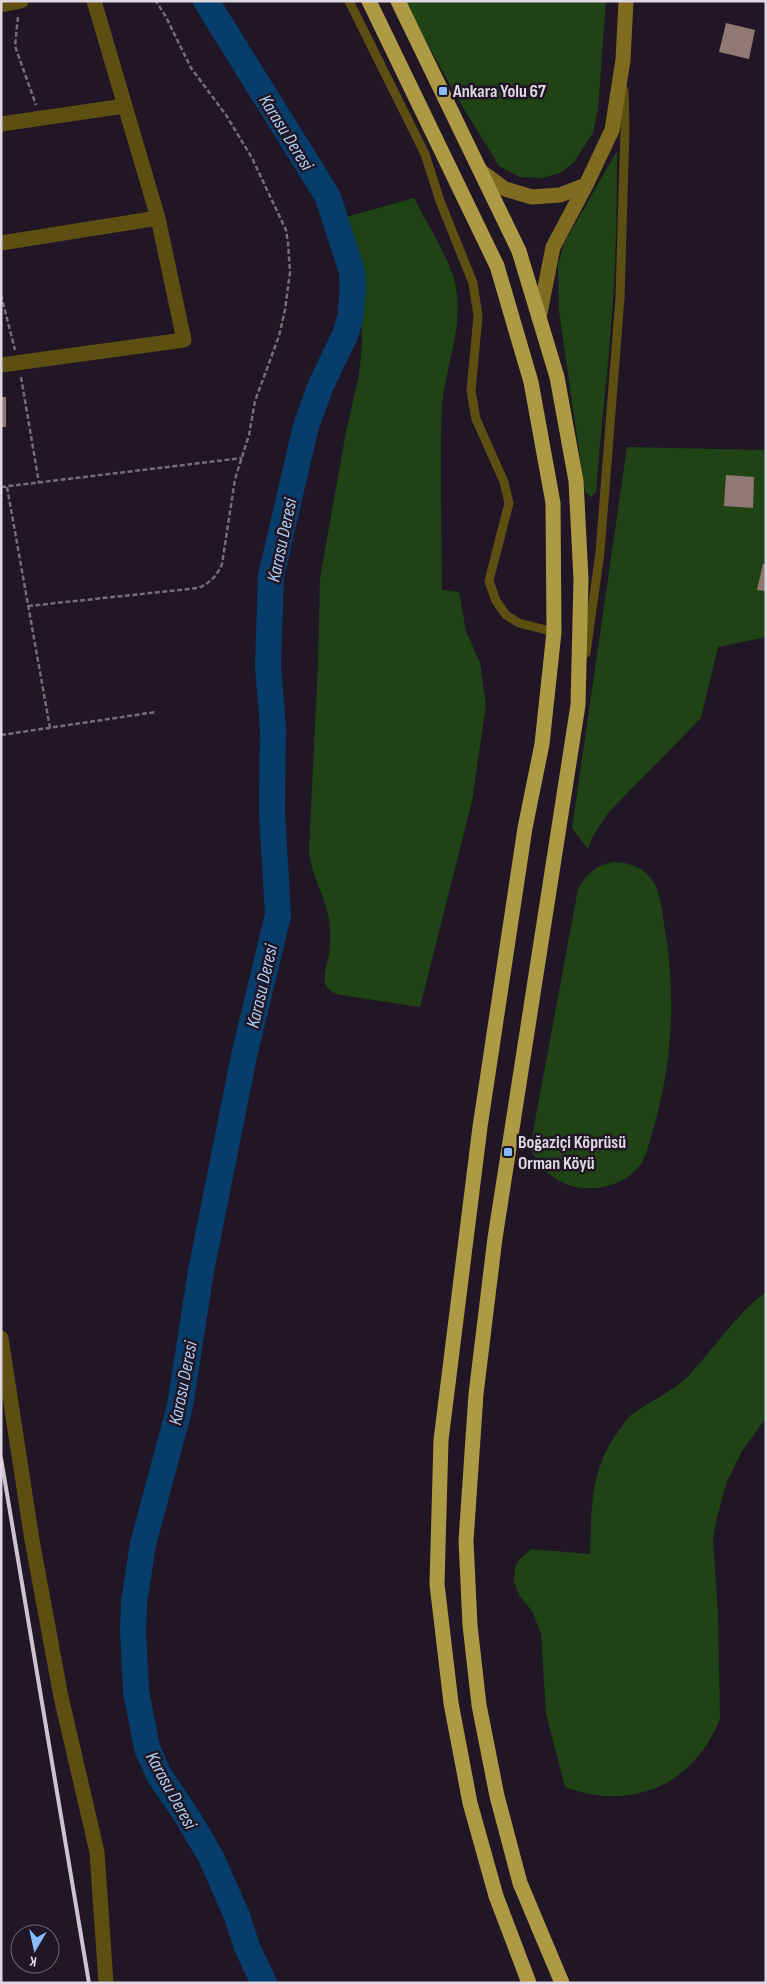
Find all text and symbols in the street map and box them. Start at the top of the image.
place label: Ankara Yolu 67 [452,81,546,102]
marker: Ankara Yolu 67 [437,85,449,97]
water label: Karasu Deresi [253,91,318,175]
water label: Karasu Deresi [262,496,303,584]
water label: Karasu Deresi [242,942,283,1030]
place label: Boğaziçi Köprüsü Orman Köyü [518,1132,626,1174]
marker: Boğaziçi Köprüsü Orman Köyü [502,1146,514,1158]
water label: Karasu Deresi [164,1339,203,1427]
water label: Karasu Deresi [140,1748,202,1834]
north arrow [10,1924,60,1974]
text: K [28,1952,38,1970]

